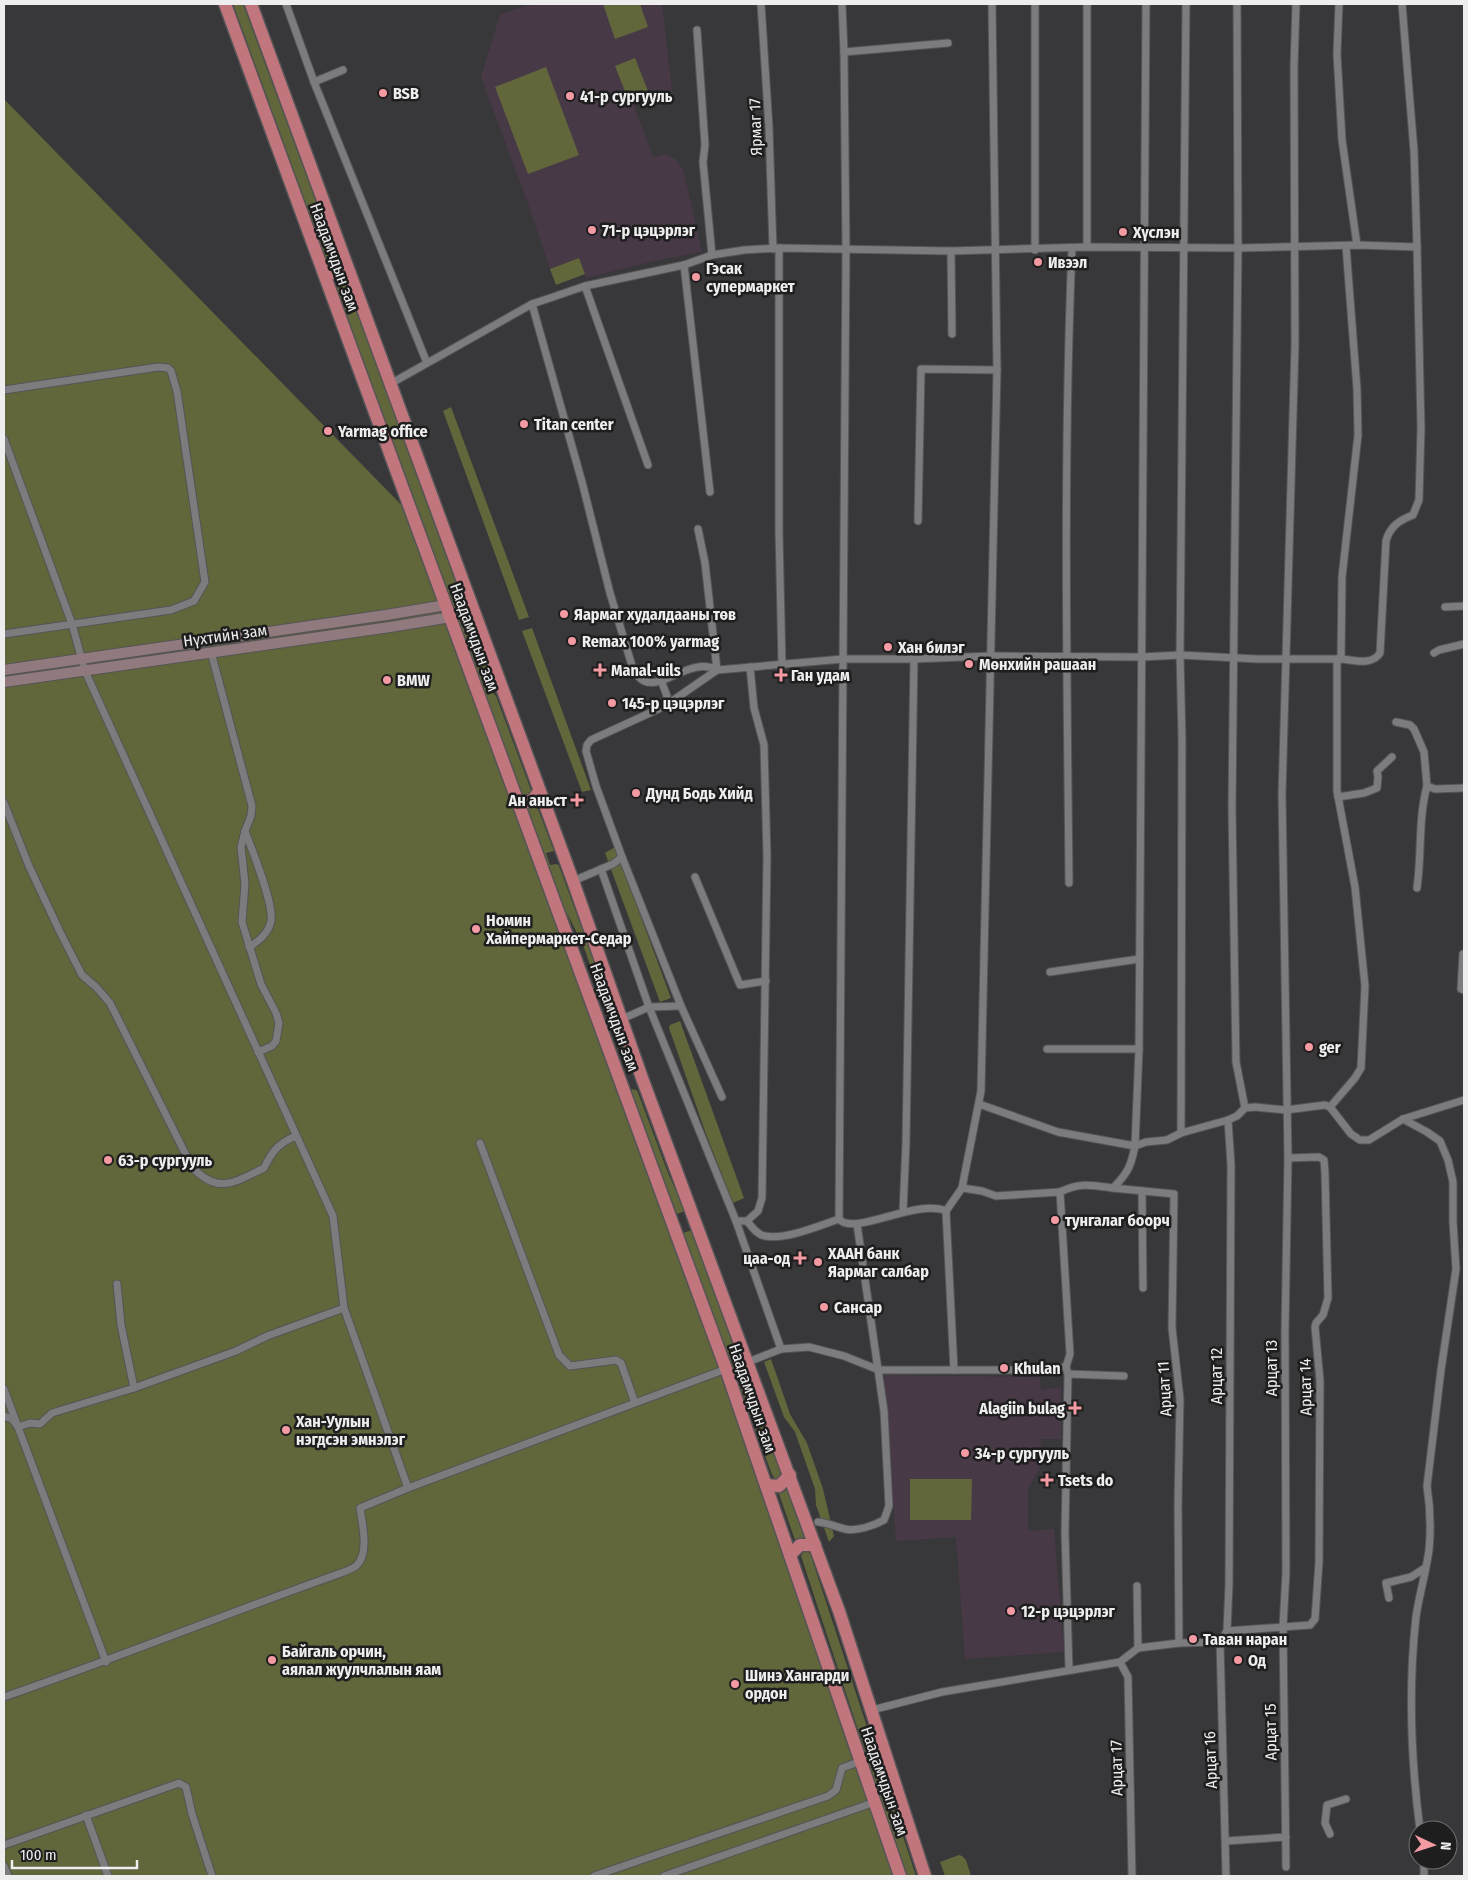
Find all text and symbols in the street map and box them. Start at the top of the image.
place label: BSB [393,84,419,103]
marker: BSB [377,87,389,99]
place label: 41-р сургууль [580,87,673,106]
marker: 41-р сургууль [564,90,576,102]
street label: Ярмаг 17 [745,97,766,156]
street label: Наадамчдын зам [306,200,363,314]
place label: 71-р цэцэрлэг [602,221,696,240]
place label: Хүслэн [1132,223,1179,242]
marker: 71-р цэцэрлэг [586,224,598,236]
marker: Хүслэн [1117,226,1129,238]
place label: Ивээл [1048,253,1087,272]
marker: Ивээл [1032,256,1044,268]
place label: Гэсак супермаркет [706,259,795,296]
marker: Гэсак супермаркет [690,271,702,283]
place label: Titan center [534,415,614,434]
marker: Titan center [518,418,530,430]
place label: Yarmag office [337,422,428,441]
marker: Yarmag office [322,425,334,437]
street label: Наадамчдын зам [446,580,503,694]
place label: Яармаг худалдааны төв [574,605,736,624]
marker: Яармаг худалдааны төв [558,608,570,620]
street label: Нүхтийн зам [182,620,268,651]
place label: Remax 100% yarmag [582,632,719,651]
marker: Remax 100% yarmag [566,635,578,647]
place label: Хан билэг [897,638,965,657]
marker: Хан билэг [882,641,894,653]
place label: Мөнхийн рашаан [979,655,1096,674]
marker: Мөнхийн рашаан [963,658,975,670]
place label: Manal-uils [611,661,681,680]
marker: Manal-uils [593,663,607,677]
place label: Ган удам [791,666,850,685]
marker: Ган удам [775,669,787,681]
place label: BMW [397,671,430,690]
marker: BMW [381,674,393,686]
place label: 145-р цэцэрлэг [622,694,725,713]
marker: 145-р цэцэрлэг [606,697,618,709]
place label: Дунд Бодь Хийд [645,784,753,803]
marker: Дунд Бодь Хийд [630,787,642,799]
place label: Ан аньст [508,791,567,810]
marker: Ан аньст [571,794,583,806]
place label: Номин Хайпермаркет-Седар [485,911,632,948]
marker: Номин Хайпермаркет-Седар [470,923,482,935]
street label: Наадамчдын зам [586,960,643,1074]
place label: ger [1319,1038,1341,1057]
marker: ger [1303,1041,1315,1053]
place label: 63-р сургууль [118,1151,213,1170]
marker: 63-р сургууль [102,1154,114,1166]
place label: тунгалаг боорч [1065,1211,1170,1230]
marker: тунгалаг боорч [1049,1214,1061,1226]
place label: ХААН банк Яармаг салбар [827,1244,929,1281]
place label: цаа-од [743,1249,790,1268]
marker: цаа-од [794,1252,806,1264]
marker: ХААН банк Яармаг салбар [812,1256,824,1268]
place label: Сансар [834,1298,882,1317]
marker: Сансар [818,1301,830,1313]
street label: Арцат 13 [1262,1340,1281,1396]
street label: Наадамчдын зам [725,1341,780,1455]
street label: Арцат 12 [1207,1348,1226,1404]
street label: Арцат 14 [1295,1358,1315,1416]
place label: Khulan [1014,1359,1061,1378]
street label: Арцат 11 [1154,1361,1175,1417]
marker: Khulan [998,1362,1010,1374]
place label: Alagiin bulag [978,1399,1065,1418]
marker: Alagiin bulag [1069,1402,1081,1414]
place label: Хан-Уулын нэгдсэн эмнэлэг [295,1412,406,1449]
marker: Хан-Уулын нэгдсэн эмнэлэг [280,1424,292,1436]
place label: 34-р сургууль [974,1444,1070,1463]
marker: 34-р сургууль [959,1447,971,1459]
place label: Tsets do [1058,1471,1114,1490]
marker: Tsets do [1040,1473,1054,1487]
place label: 12-р цэцэрлэг [1021,1602,1115,1621]
marker: 12-р цэцэрлэг [1005,1605,1017,1617]
place label: Таван наран [1203,1630,1287,1649]
marker: Таван наран [1187,1633,1199,1645]
place label: Байгаль орчин, аялал жуулчлалын яам [282,1642,441,1679]
place label: Од [1248,1651,1266,1670]
marker: Байгаль орчин, аялал жуулчлалын яам [266,1654,278,1666]
marker: Од [1232,1654,1244,1666]
place label: Шинэ Хангарди ордон [745,1666,849,1703]
marker: Шинэ Хангарди ордон [729,1678,741,1690]
street label: Арцат 15 [1261,1703,1280,1761]
street label: Наадамчдын зам [857,1724,912,1838]
street label: Арцат 16 [1200,1731,1221,1789]
street label: Арцат 17 [1107,1739,1126,1796]
north arrow [1408,1820,1458,1870]
scale bar [12,1838,138,1870]
text: N [1437,1841,1454,1851]
text: 100 m [20,1846,57,1864]

